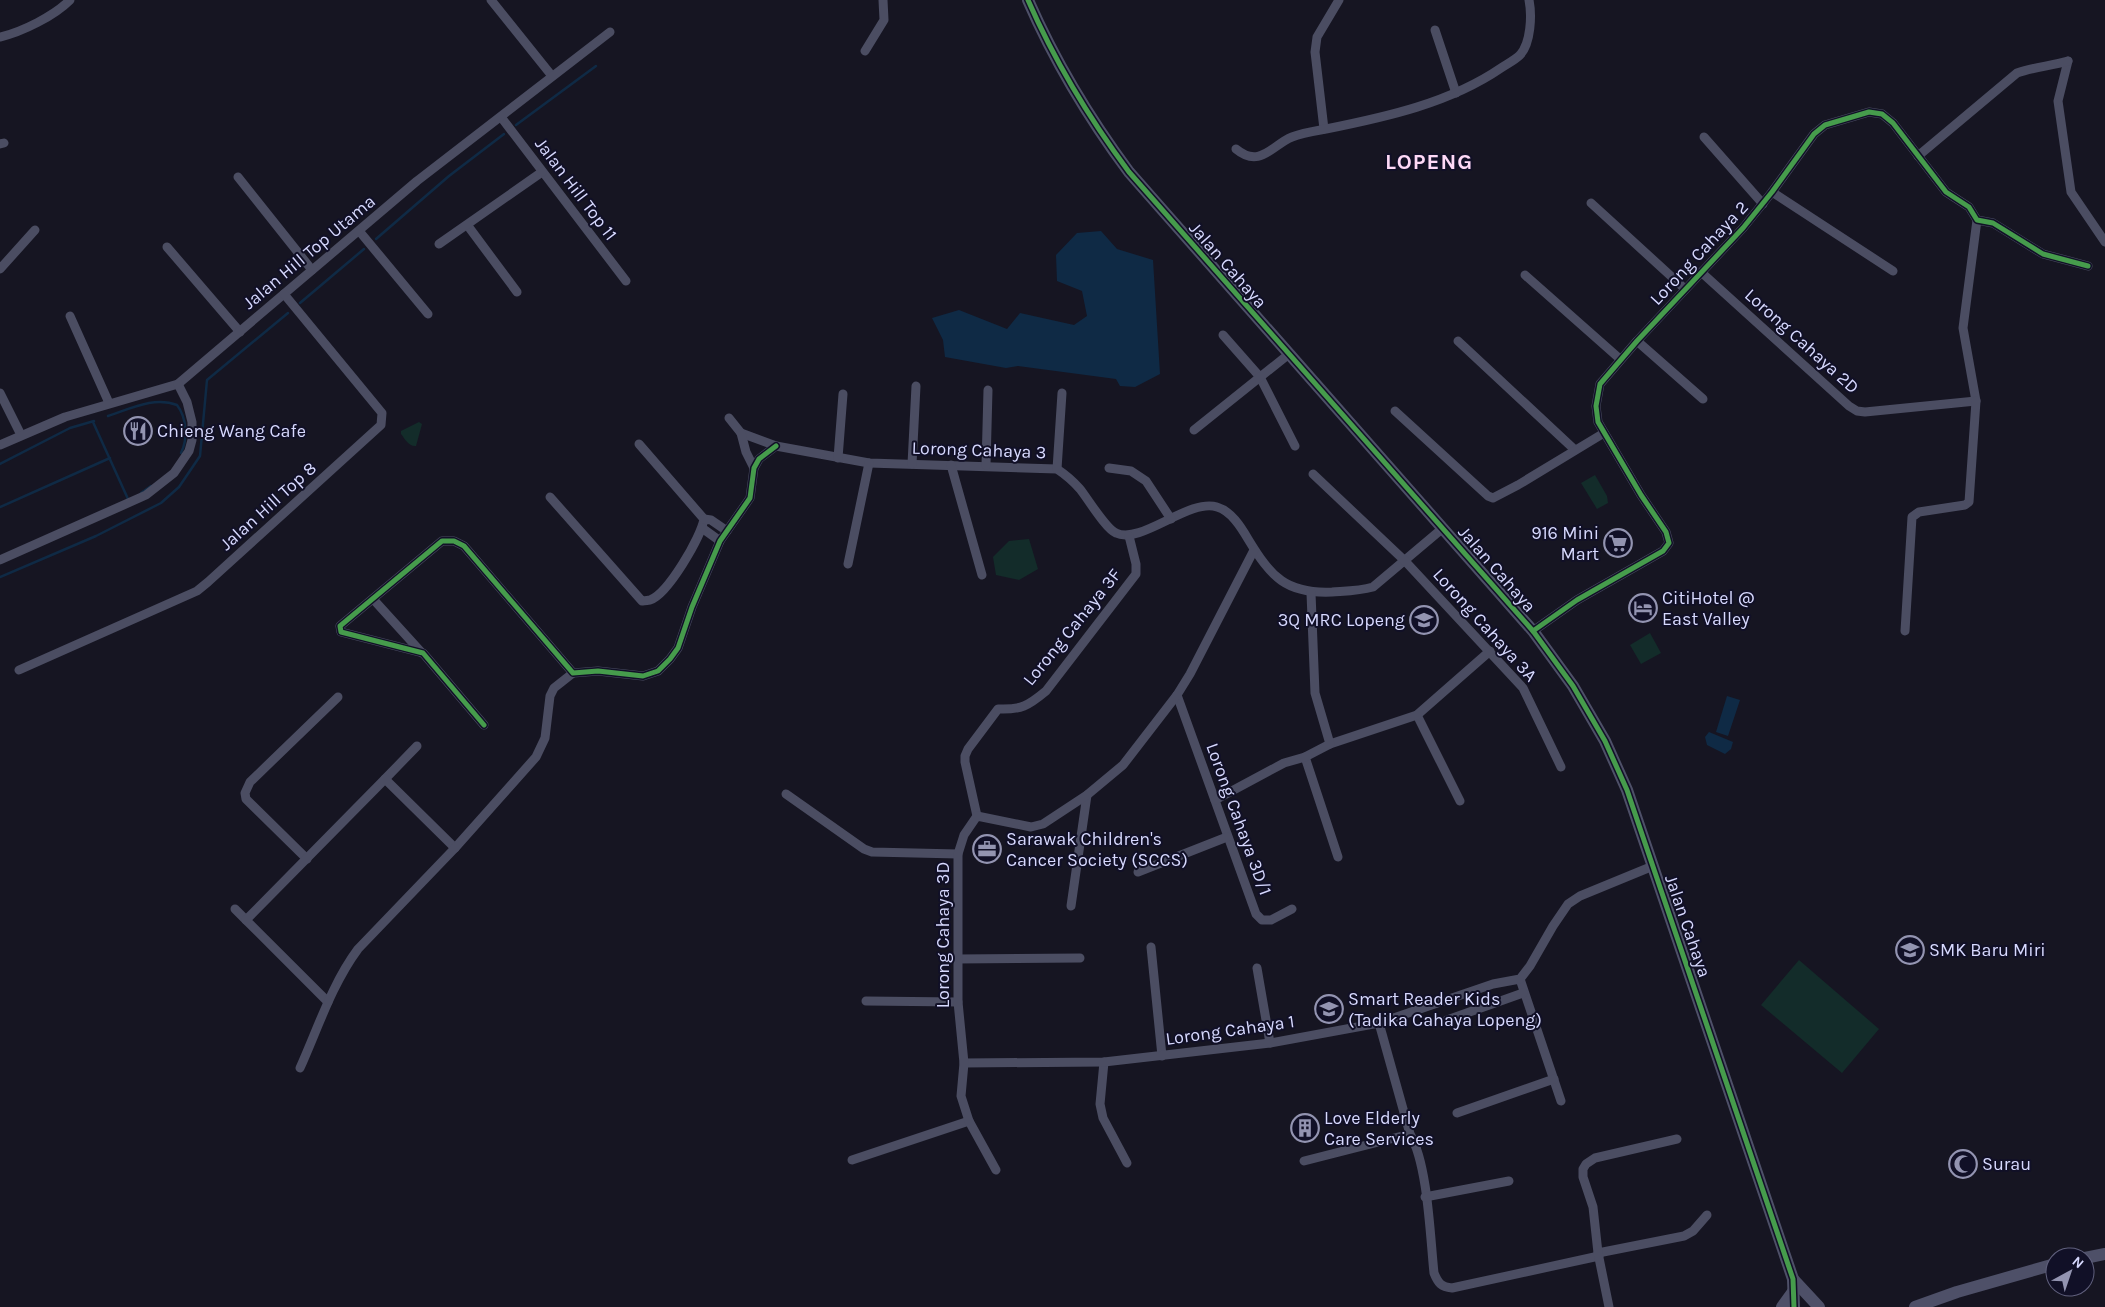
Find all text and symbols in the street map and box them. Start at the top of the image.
street label: Jalan Hill Top 11 [530,133,622,245]
district label: LOPENG [1385,149,1473,175]
street label: Jalan Hill Top Utama [238,190,380,314]
street label: Lorong Cahaya 2 [1645,196,1753,310]
street label: Jalan Cahaya [1185,217,1271,313]
street label: Lorong Cahaya 2D [1740,284,1864,398]
restaurant icon: Chieng Wang Cafe [123,416,153,446]
place label: Chieng Wang Cafe [157,420,306,442]
street label: Lorong Cahaya 3 [911,437,1047,463]
street label: Jalan Hill Top 8 [215,457,321,555]
street label: Jalan Cahaya [1454,521,1540,617]
place label: 916 Mini Mart [1531,522,1599,565]
supermarket icon: 916 Mini Mart [1603,528,1633,558]
street label: Lorong Cahaya 3F [1018,564,1126,690]
street label: Lorong Cahaya 3A [1428,564,1542,686]
place label: CitiHotel @ East Valley [1662,587,1755,630]
hotel icon: CitiHotel @ East Valley [1628,593,1658,623]
school or university icon: 3Q MRC Lopeng [1409,605,1439,635]
place label: 3Q MRC Lopeng [1278,609,1405,631]
street label: Lorong Cahaya 3D/1 [1201,740,1277,898]
place label: Sarawak Children's Cancer Society (SCCS) [1006,828,1188,871]
office icon: Sarawak Children's Cancer Society (SCCS) [972,834,1002,864]
street label: Lorong Cahaya 3D [932,862,954,1008]
street label: Jalan Cahaya [1660,872,1716,980]
school or university icon: SMK Baru Miri [1895,935,1925,965]
place label: SMK Baru Miri [1929,939,2046,961]
place label: Smart Reader Kids (Tadika Cahaya Lopeng) [1348,988,1542,1031]
school or university icon: Smart Reader Kids (Tadika Cahaya Lopeng) [1314,994,1344,1024]
street label: Lorong Cahaya 1 [1164,1010,1296,1050]
place label: Love Elderly Care Services [1324,1107,1434,1150]
building icon: Love Elderly Care Services [1290,1113,1320,1143]
mosque icon: Surau [1948,1149,1978,1179]
place label: Surau [1982,1153,2031,1175]
north arrow [2045,1247,2095,1297]
text: N [2069,1253,2087,1272]

